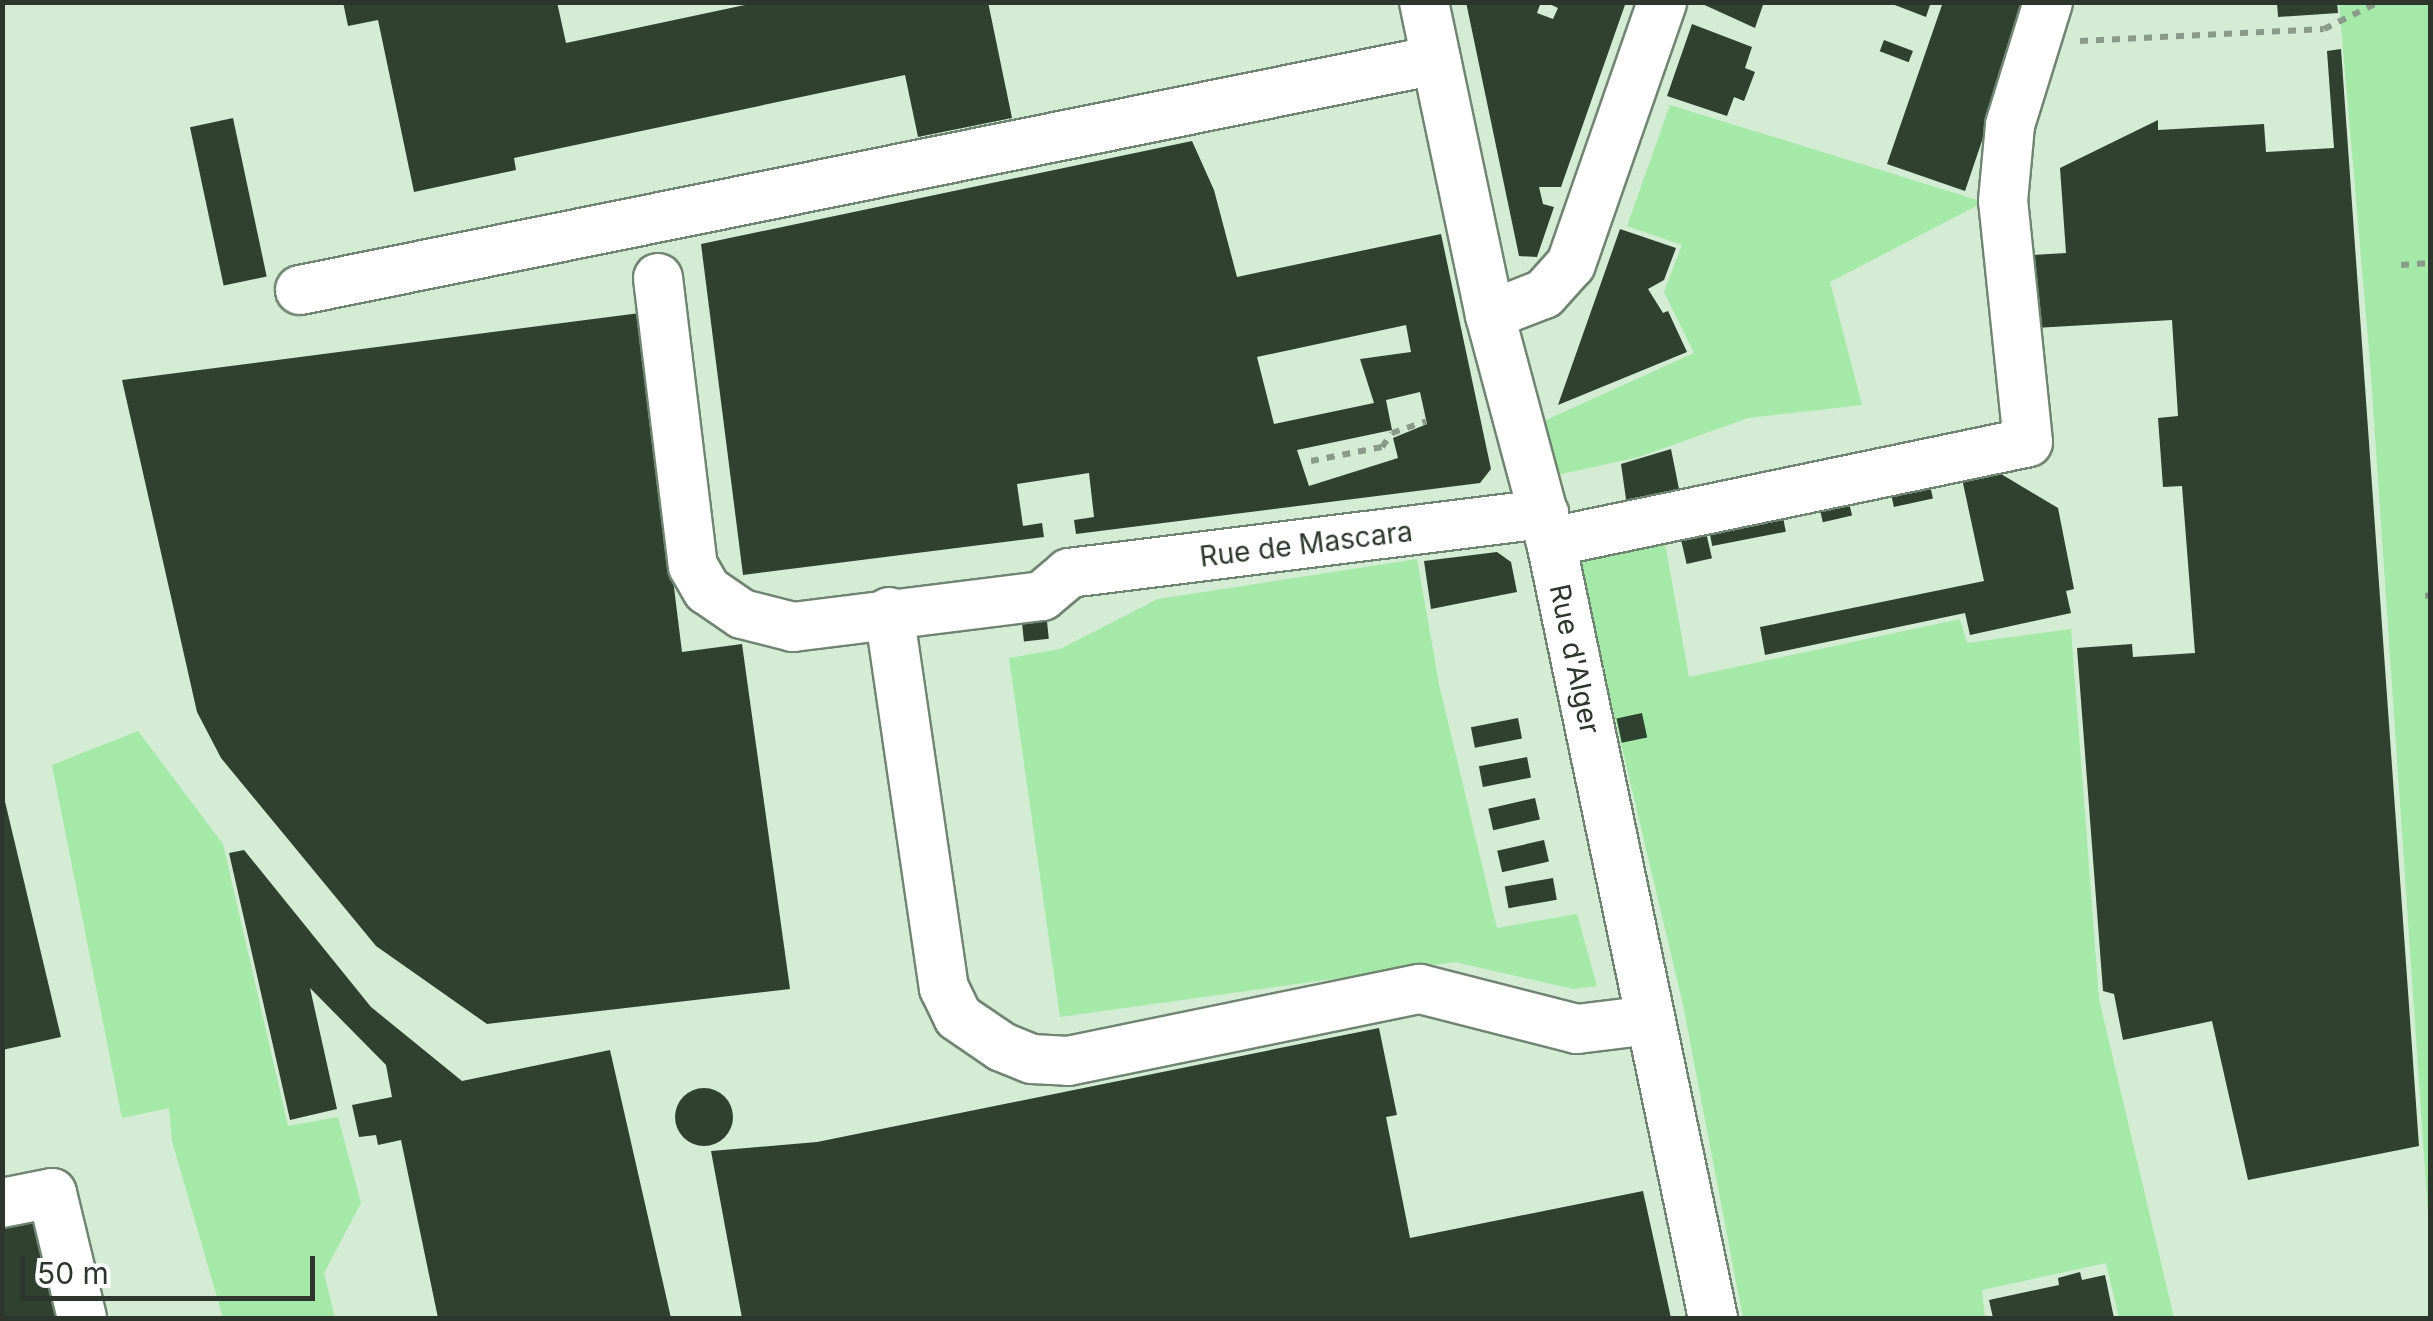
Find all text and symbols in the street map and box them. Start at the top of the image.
street label: Rue de Mascara [1198,514,1414,574]
street label: Rue d'Alger [1543,581,1607,737]
scale bar [25,1236,320,1298]
text: 50 m [37,1255,109,1291]

